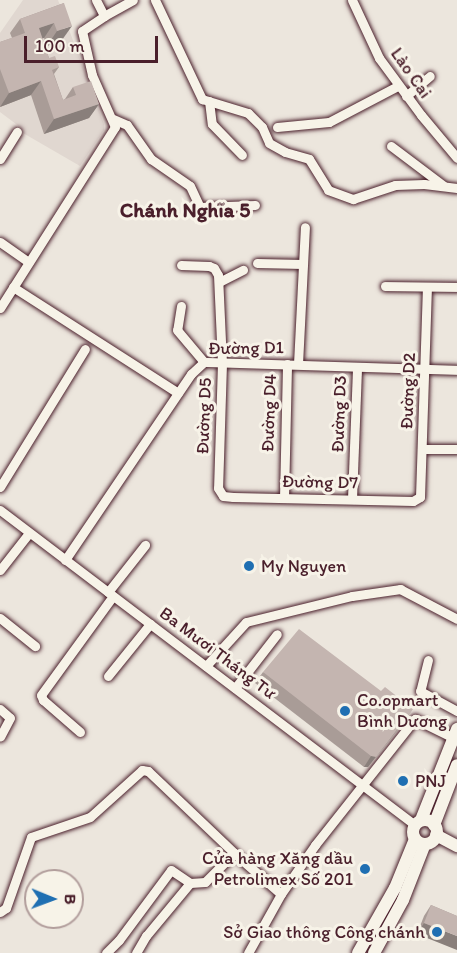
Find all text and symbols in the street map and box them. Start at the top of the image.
scale bar [27,24,160,62]
text: 100 m [35,35,85,57]
street label: Lào Cai [386,43,436,103]
district label: Chánh Nghĩa 5 [120,197,250,223]
street label: Đường D1 [208,337,284,359]
street label: Đường D2 [396,352,420,430]
street label: Đường D4 [257,374,281,452]
street label: Đường D3 [327,375,351,453]
street label: Đường D5 [192,377,216,455]
street label: Đường D7 [282,471,358,493]
place label: My Nguyen [261,555,346,577]
marker: My Nguyen [242,559,256,573]
street label: Ba Mươi Tháng Tư [156,603,280,703]
place label: Co.opmart Bình Dương [357,690,448,732]
marker: Co.opmart Bình Dương [338,704,352,718]
place label: PNJ [415,770,446,792]
marker: PNJ [396,774,410,788]
place label: Cửa hàng Xăng dầu Petrolimex Số 201 [202,848,353,890]
marker: Cửa hàng Xăng dầu Petrolimex Số 201 [358,862,372,876]
north arrow [24,869,84,929]
text: B [61,894,80,905]
place label: Sở Giao thông Công chánh [223,921,425,943]
marker: Sở Giao thông Công chánh [430,925,444,939]

